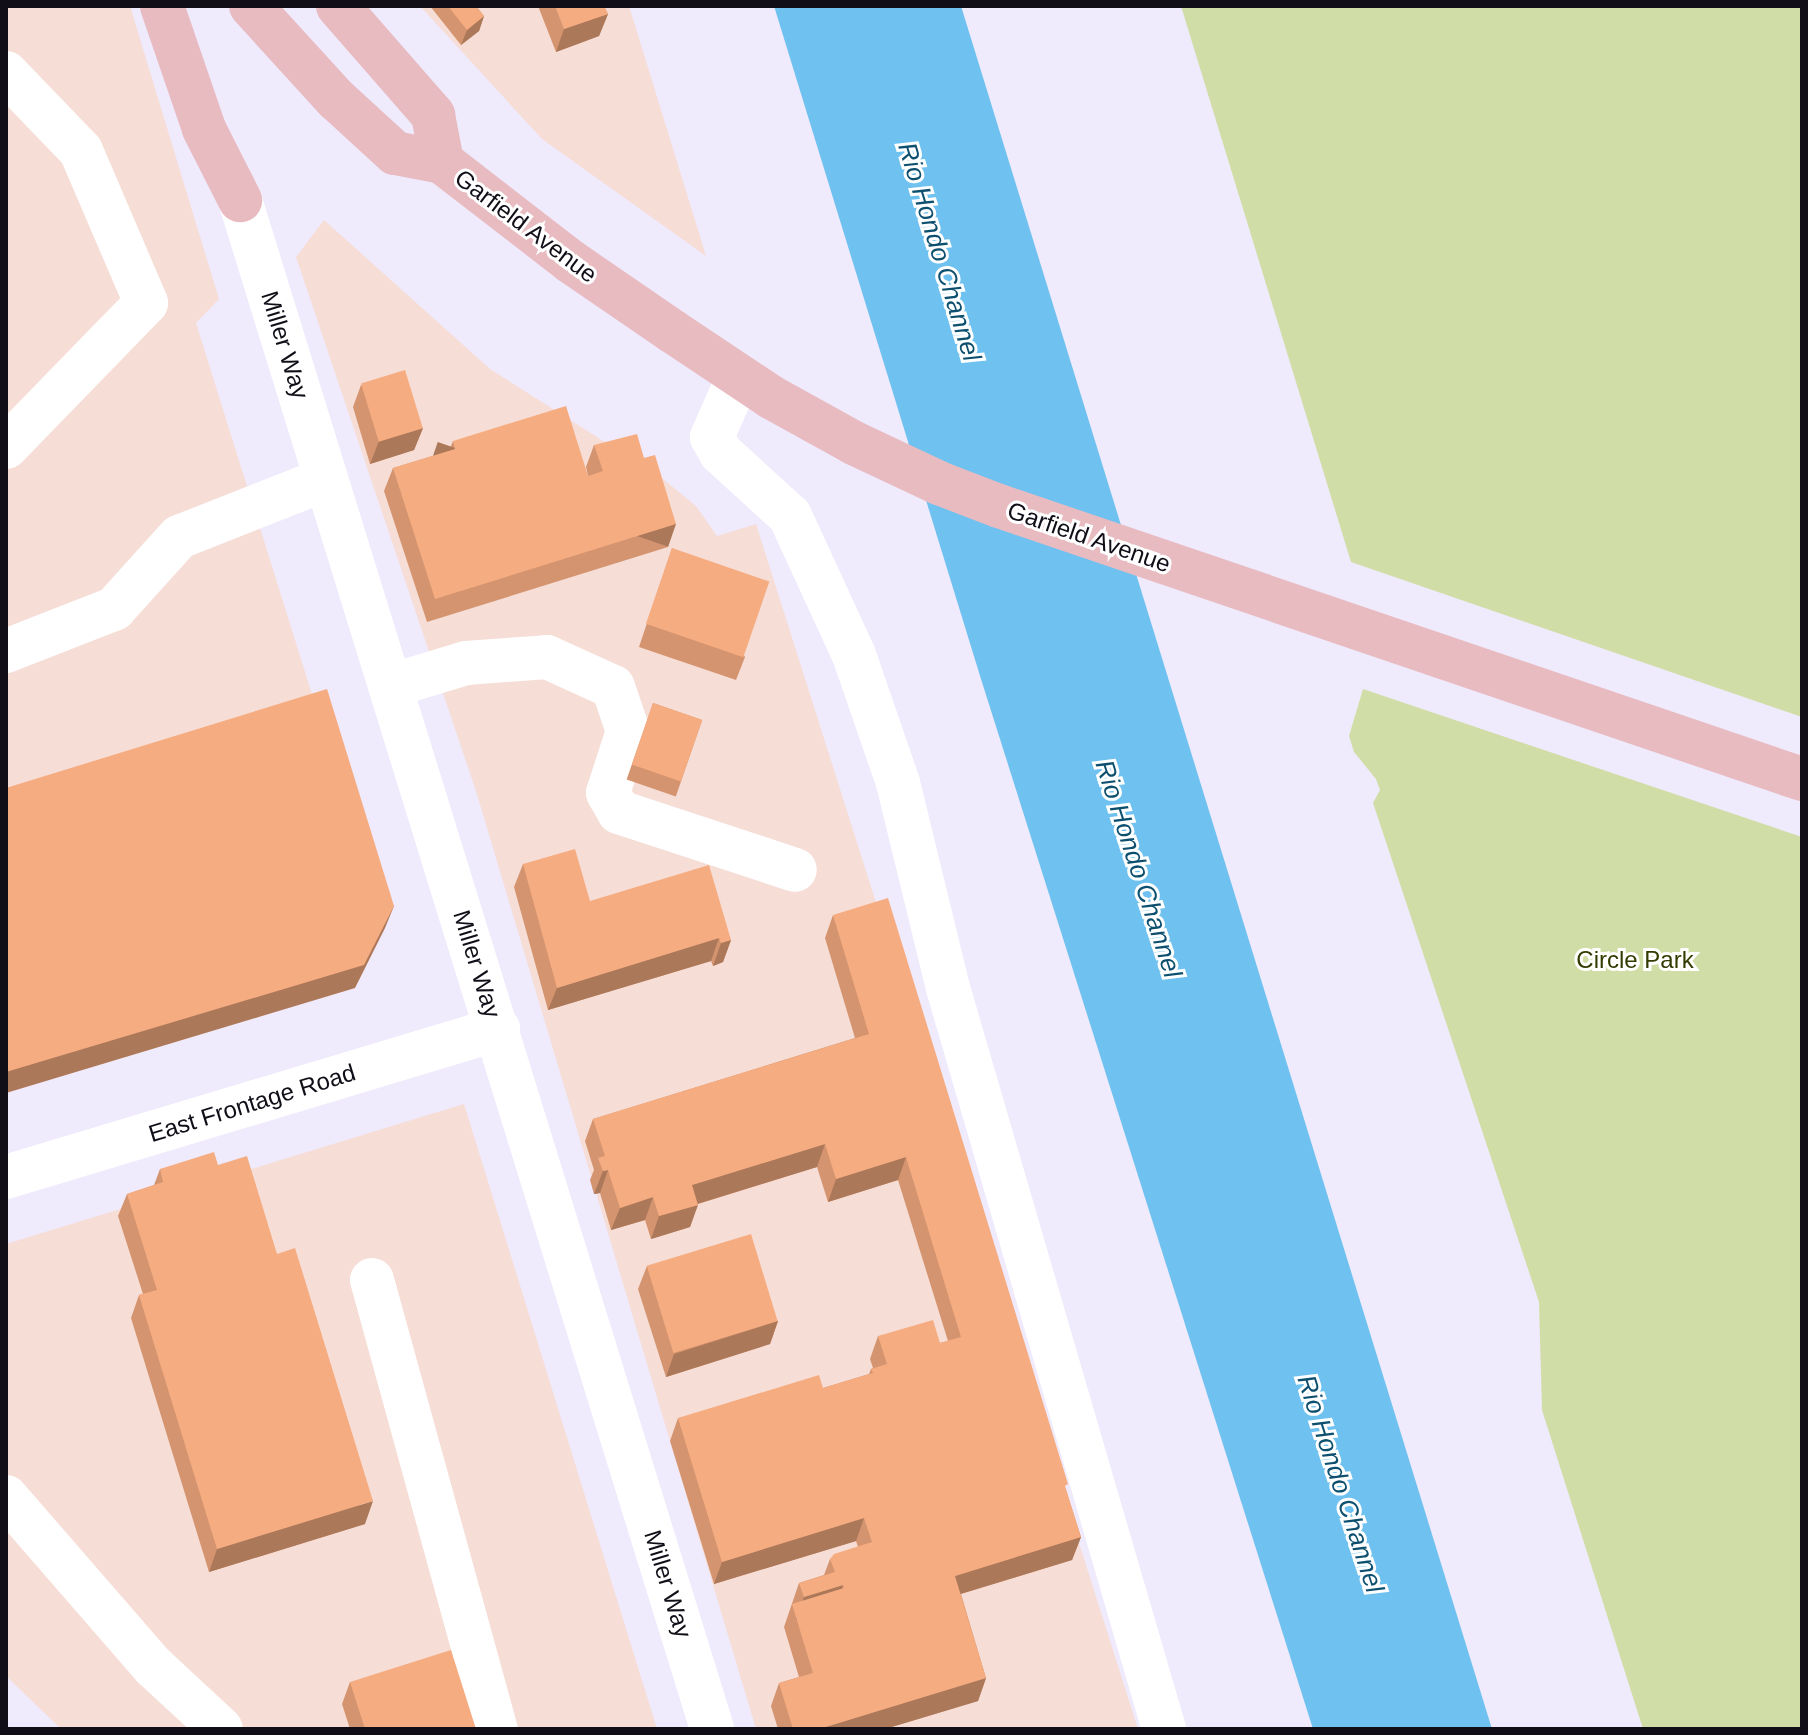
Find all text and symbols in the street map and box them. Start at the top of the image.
water label: Rio Hondo Channel [891,139,987,365]
street label: Garfield Avenue [449,163,603,289]
street label: Miller Way [255,288,315,402]
street label: Garfield Avenue [1003,495,1175,579]
water label: Rio Hondo Channel [1088,756,1188,982]
street label: Miller Way [447,907,507,1021]
park label: Circle Park [1576,946,1694,974]
street label: East Frontage Road [145,1058,359,1148]
water label: Rio Hondo Channel [1290,1371,1390,1597]
street label: Miller Way [638,1527,698,1641]

